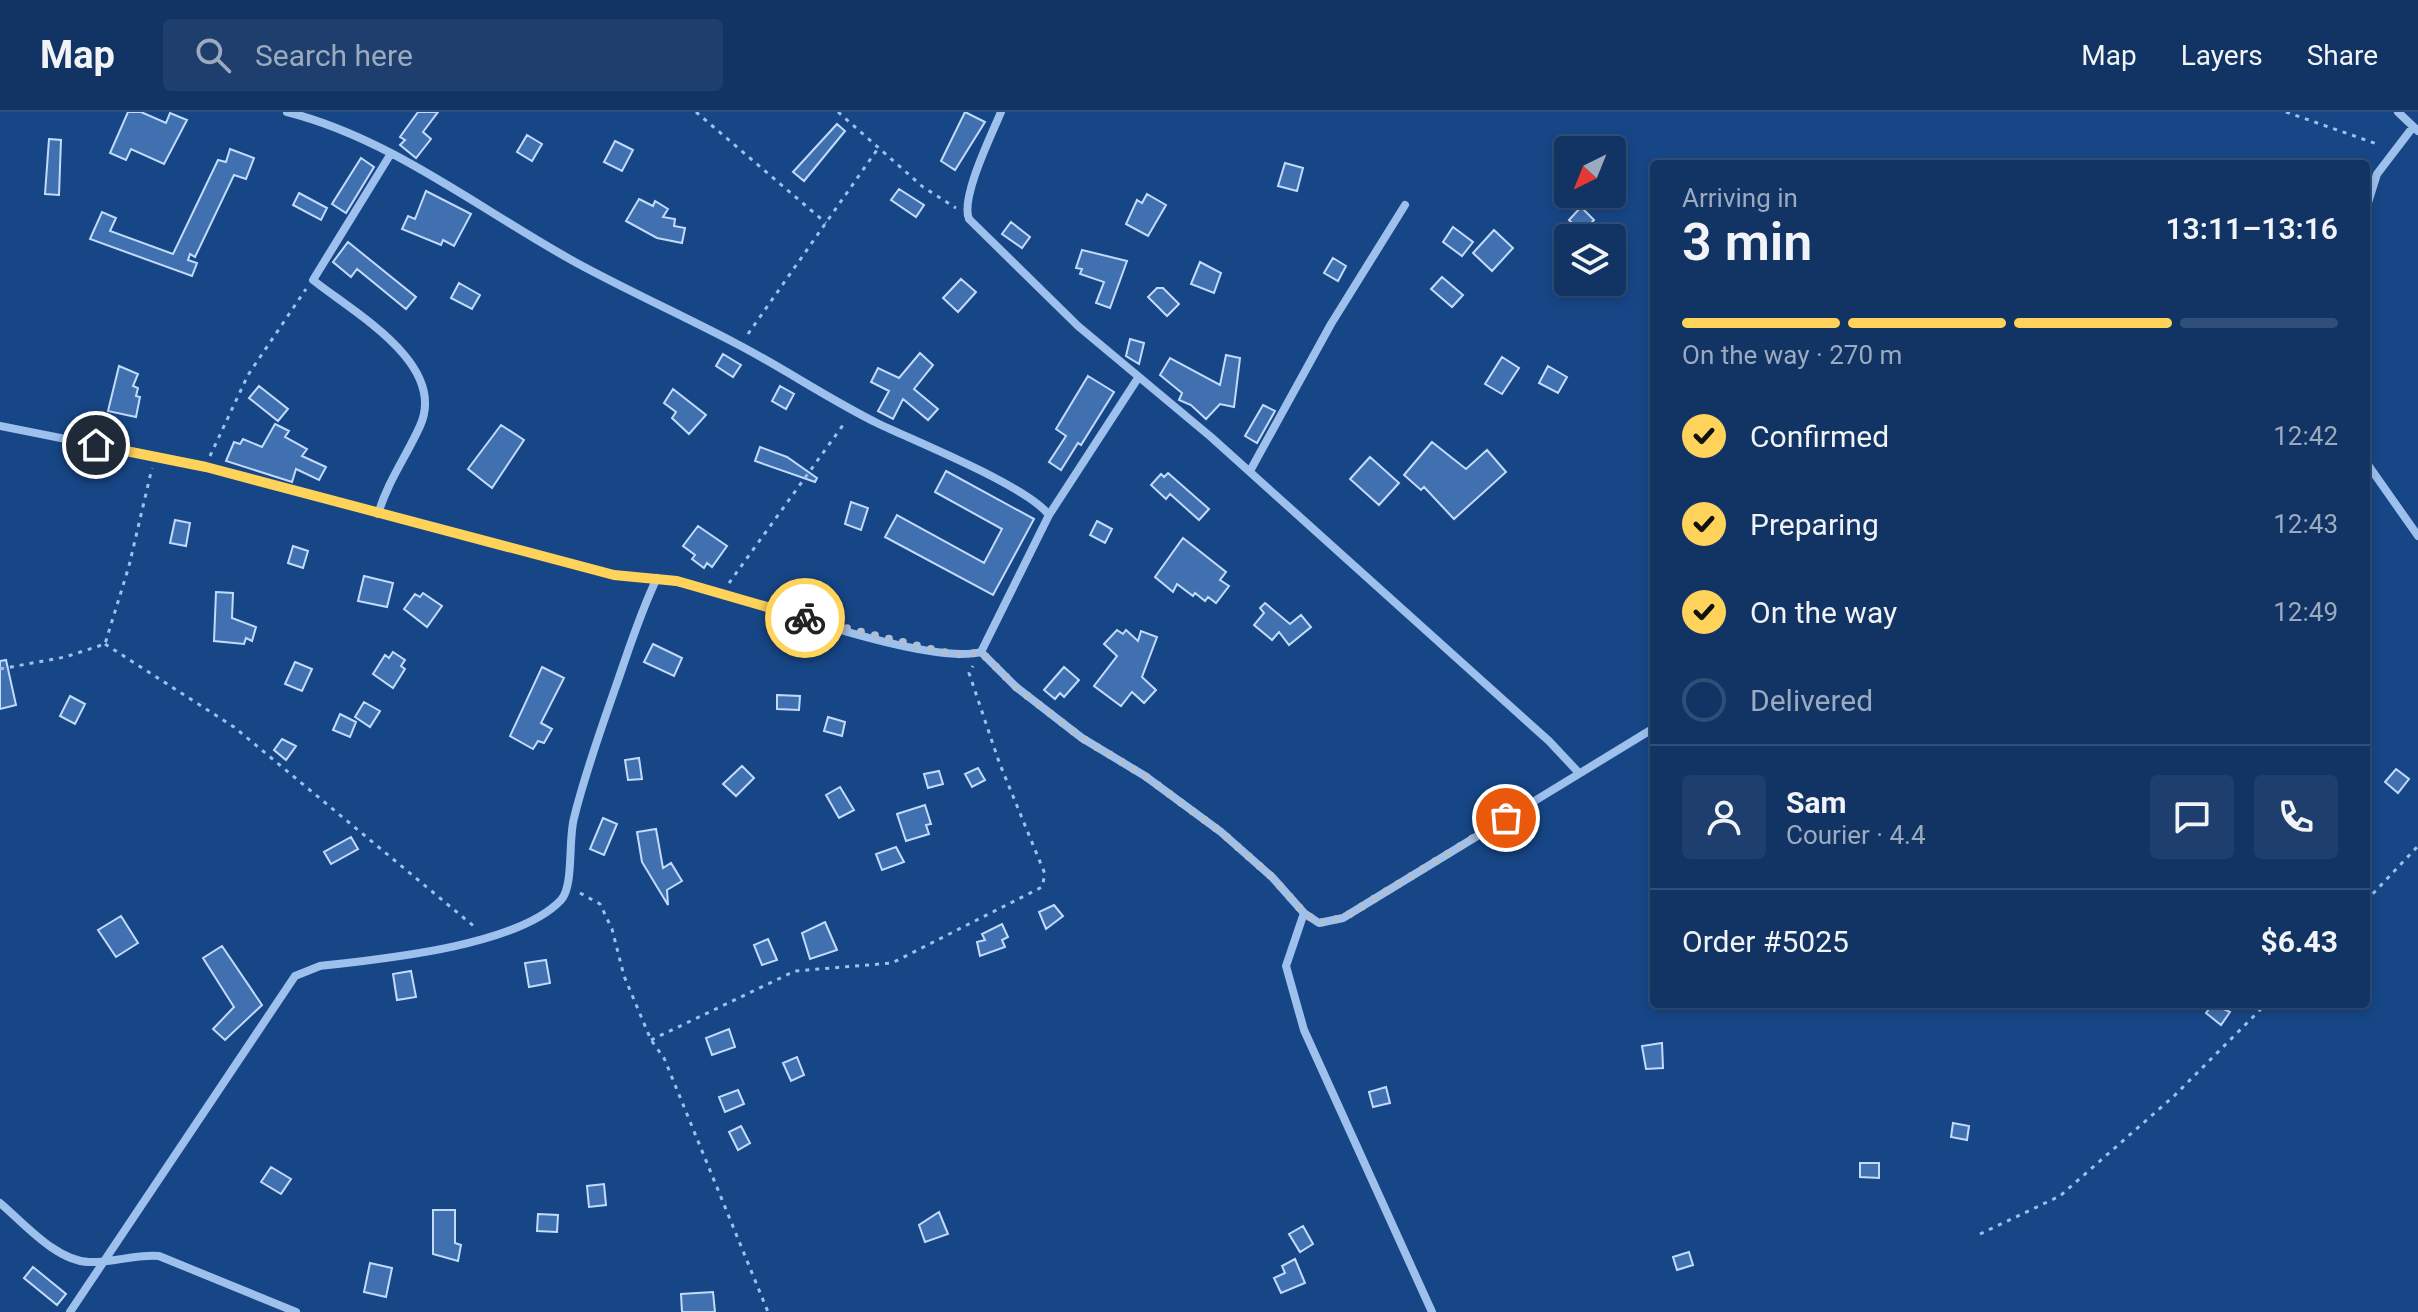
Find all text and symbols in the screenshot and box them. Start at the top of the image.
search box [163,19,723,91]
text: Map [40,33,115,77]
icon: search [191,33,235,77]
text: Search here [255,38,413,73]
text: Map [2081,39,2137,72]
text: Layers [2181,39,2263,72]
text: Share [2307,39,2378,72]
north arrow [1554,136,1626,208]
map controls [1554,136,1626,296]
text: Arriving in [1682,183,1798,213]
text: 13:11–13:16 [2165,211,2338,246]
text: 3 min [1682,212,1812,273]
button: layers [1554,224,1626,296]
text: On the way · 270 m [1682,340,1902,370]
pin [62,411,130,479]
icon: check [1682,414,1726,458]
text: Confirmed [1750,419,1889,454]
text: 12:42 [2273,421,2338,451]
icon: home [74,423,118,467]
icon: check [1682,502,1726,546]
text: Preparing [1750,507,1879,542]
text: 12:43 [2273,509,2338,539]
courier [765,578,845,658]
icon: check [1682,590,1726,634]
text: On the way [1750,595,1897,630]
icon: bike [783,596,827,640]
text: 12:49 [2273,597,2338,627]
text: Delivered [1750,683,1873,718]
button: person [1682,775,1766,859]
button: chat [2150,775,2234,859]
button: phone [2254,775,2338,859]
pin [1472,784,1540,852]
text: Sam [1786,785,1847,820]
icon: bag [1484,796,1528,840]
text: Courier · 4.4 [1786,820,1926,850]
text: Order #5025 [1682,924,1849,959]
text: $6.43 [2260,924,2338,959]

